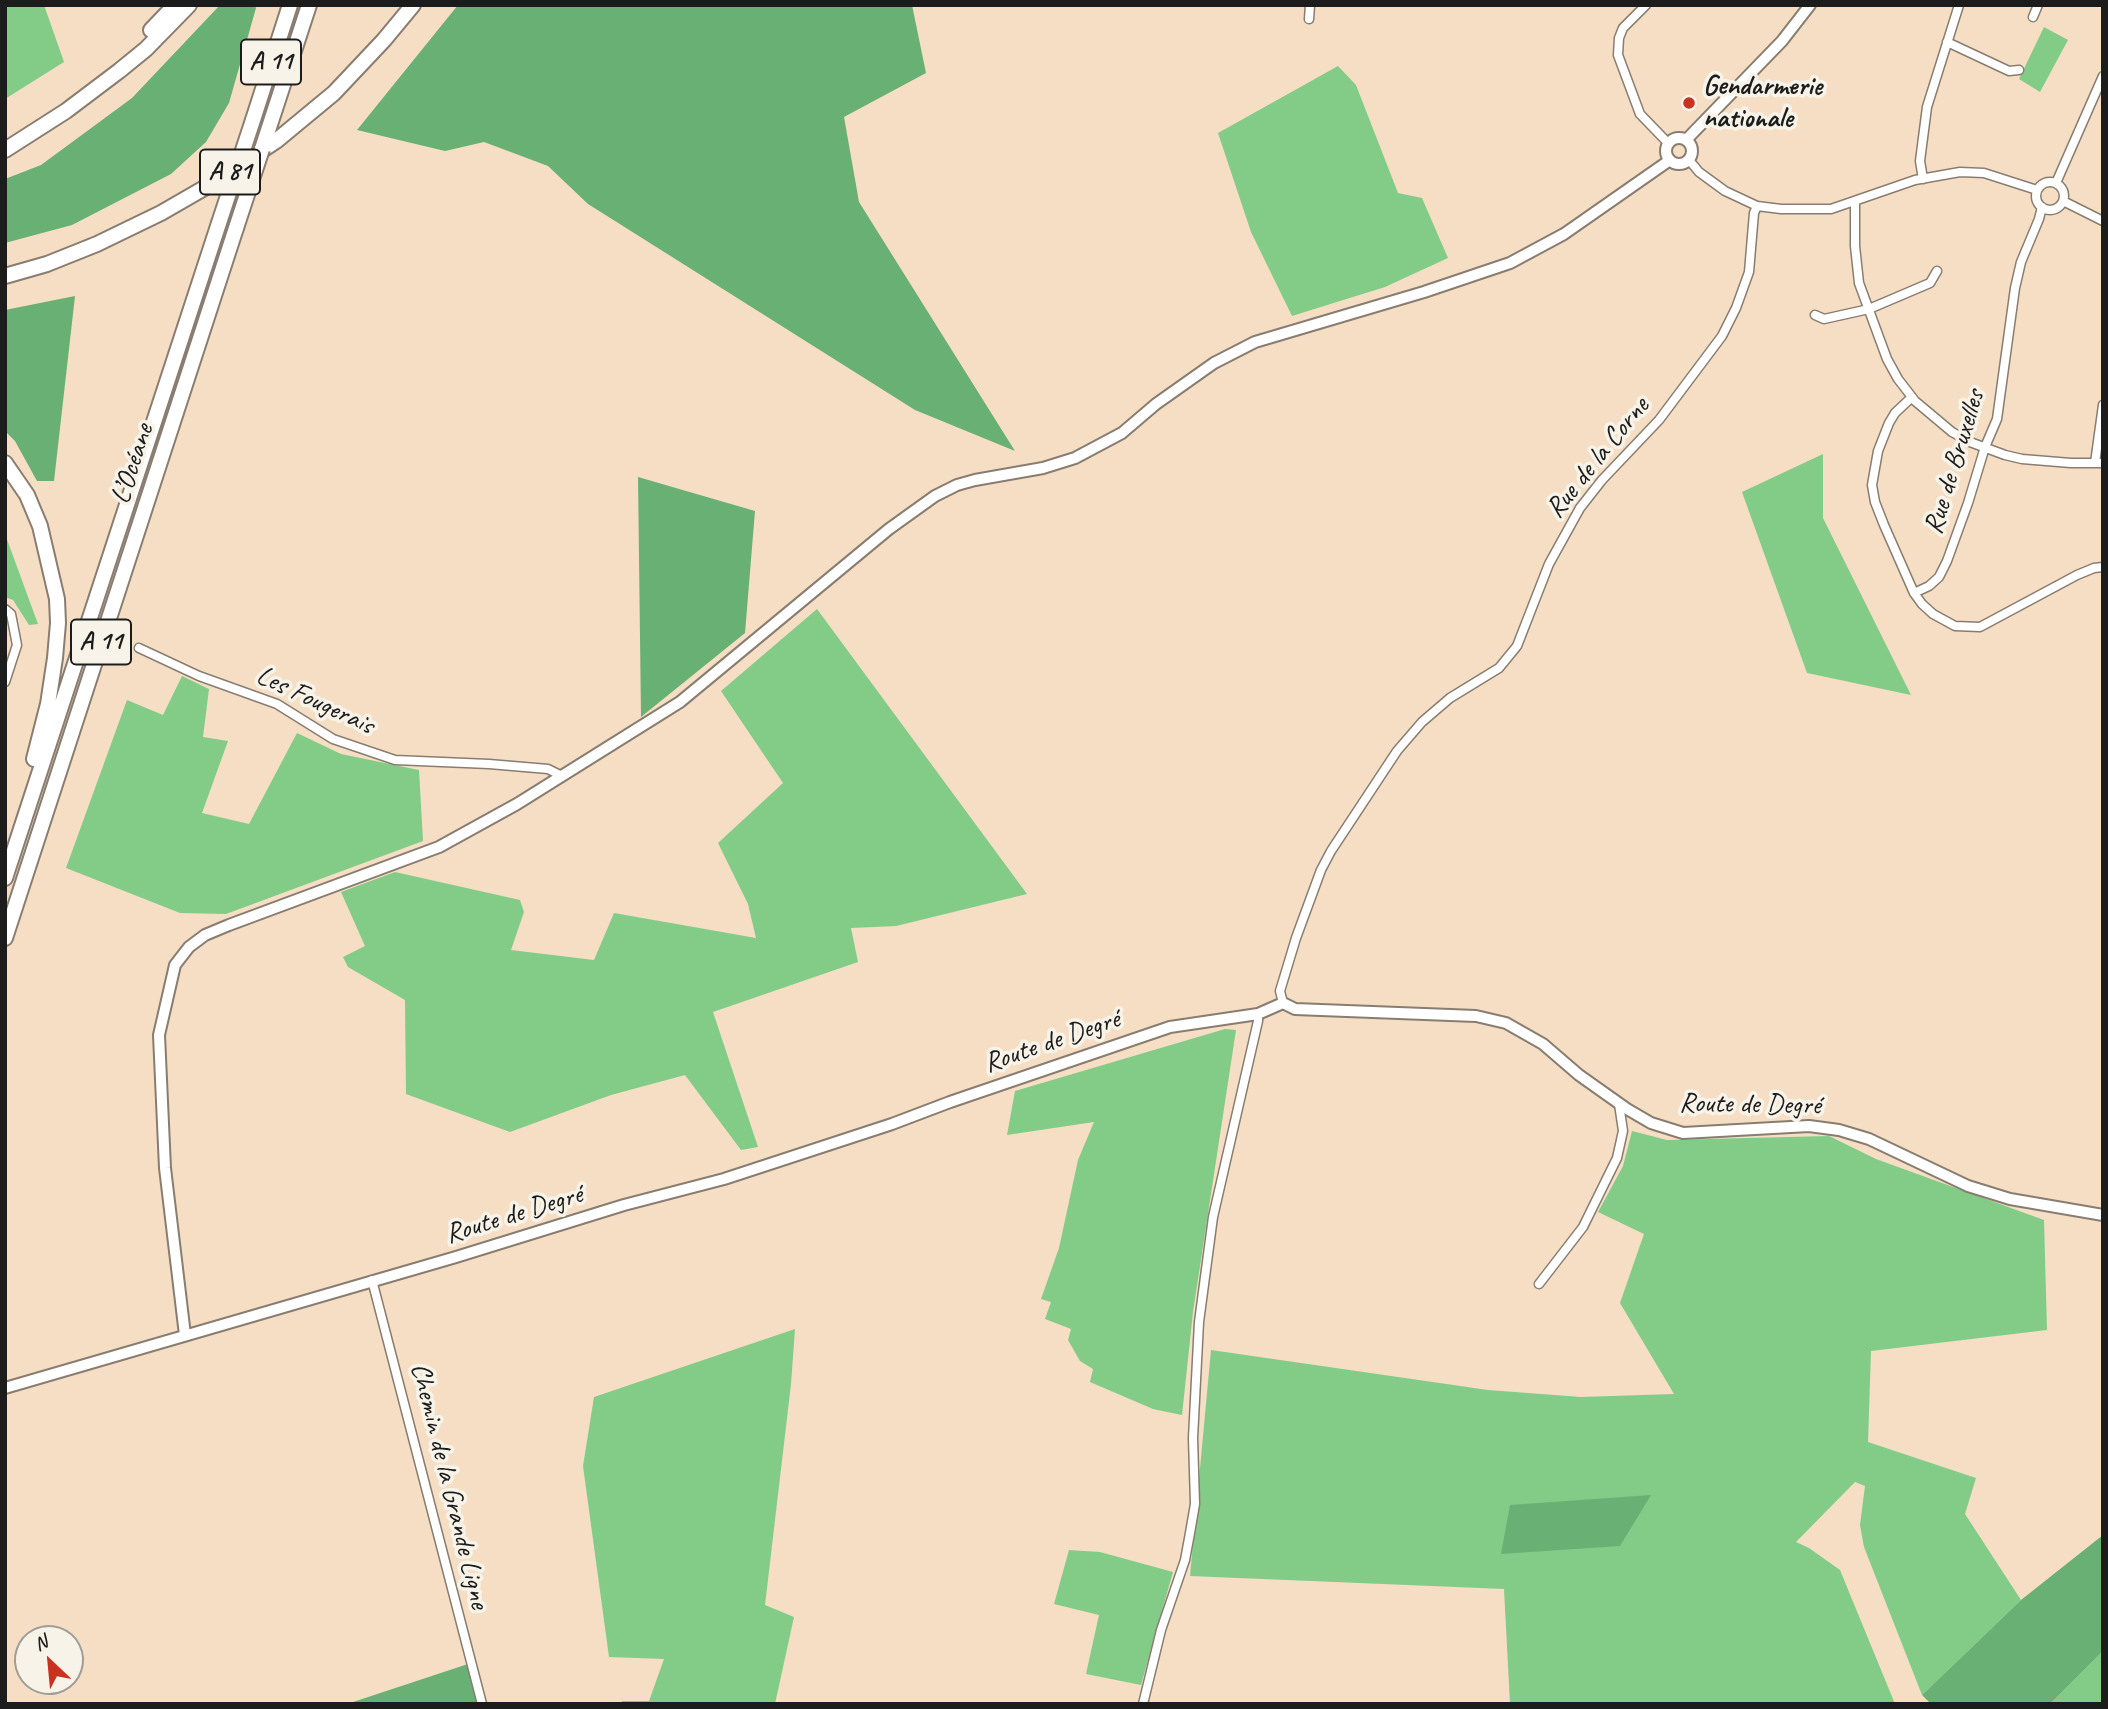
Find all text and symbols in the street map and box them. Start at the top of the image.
road number: A 11 [241,40,301,85]
place label: Gendarmerie nationale [1703,70,1822,136]
marker: Gendarmerie nationale [1681,95,1697,111]
road number: A 81 [200,150,260,195]
street label: Rue de Bruxelles [1917,386,1993,538]
street label: Rue de la Corne [1539,391,1657,525]
street label: L’Océane [104,420,162,508]
road number: A 11 [71,620,131,664]
street label: Les Fougerais [251,659,379,743]
street label: Route de Degré [980,1003,1124,1081]
street label: Route de Degré [1679,1087,1821,1123]
street label: Route de Degré [441,1178,587,1252]
street label: Chemin de la Grande Ligne [402,1360,496,1612]
north arrow [14,1625,84,1695]
text: N [30,1630,51,1656]

